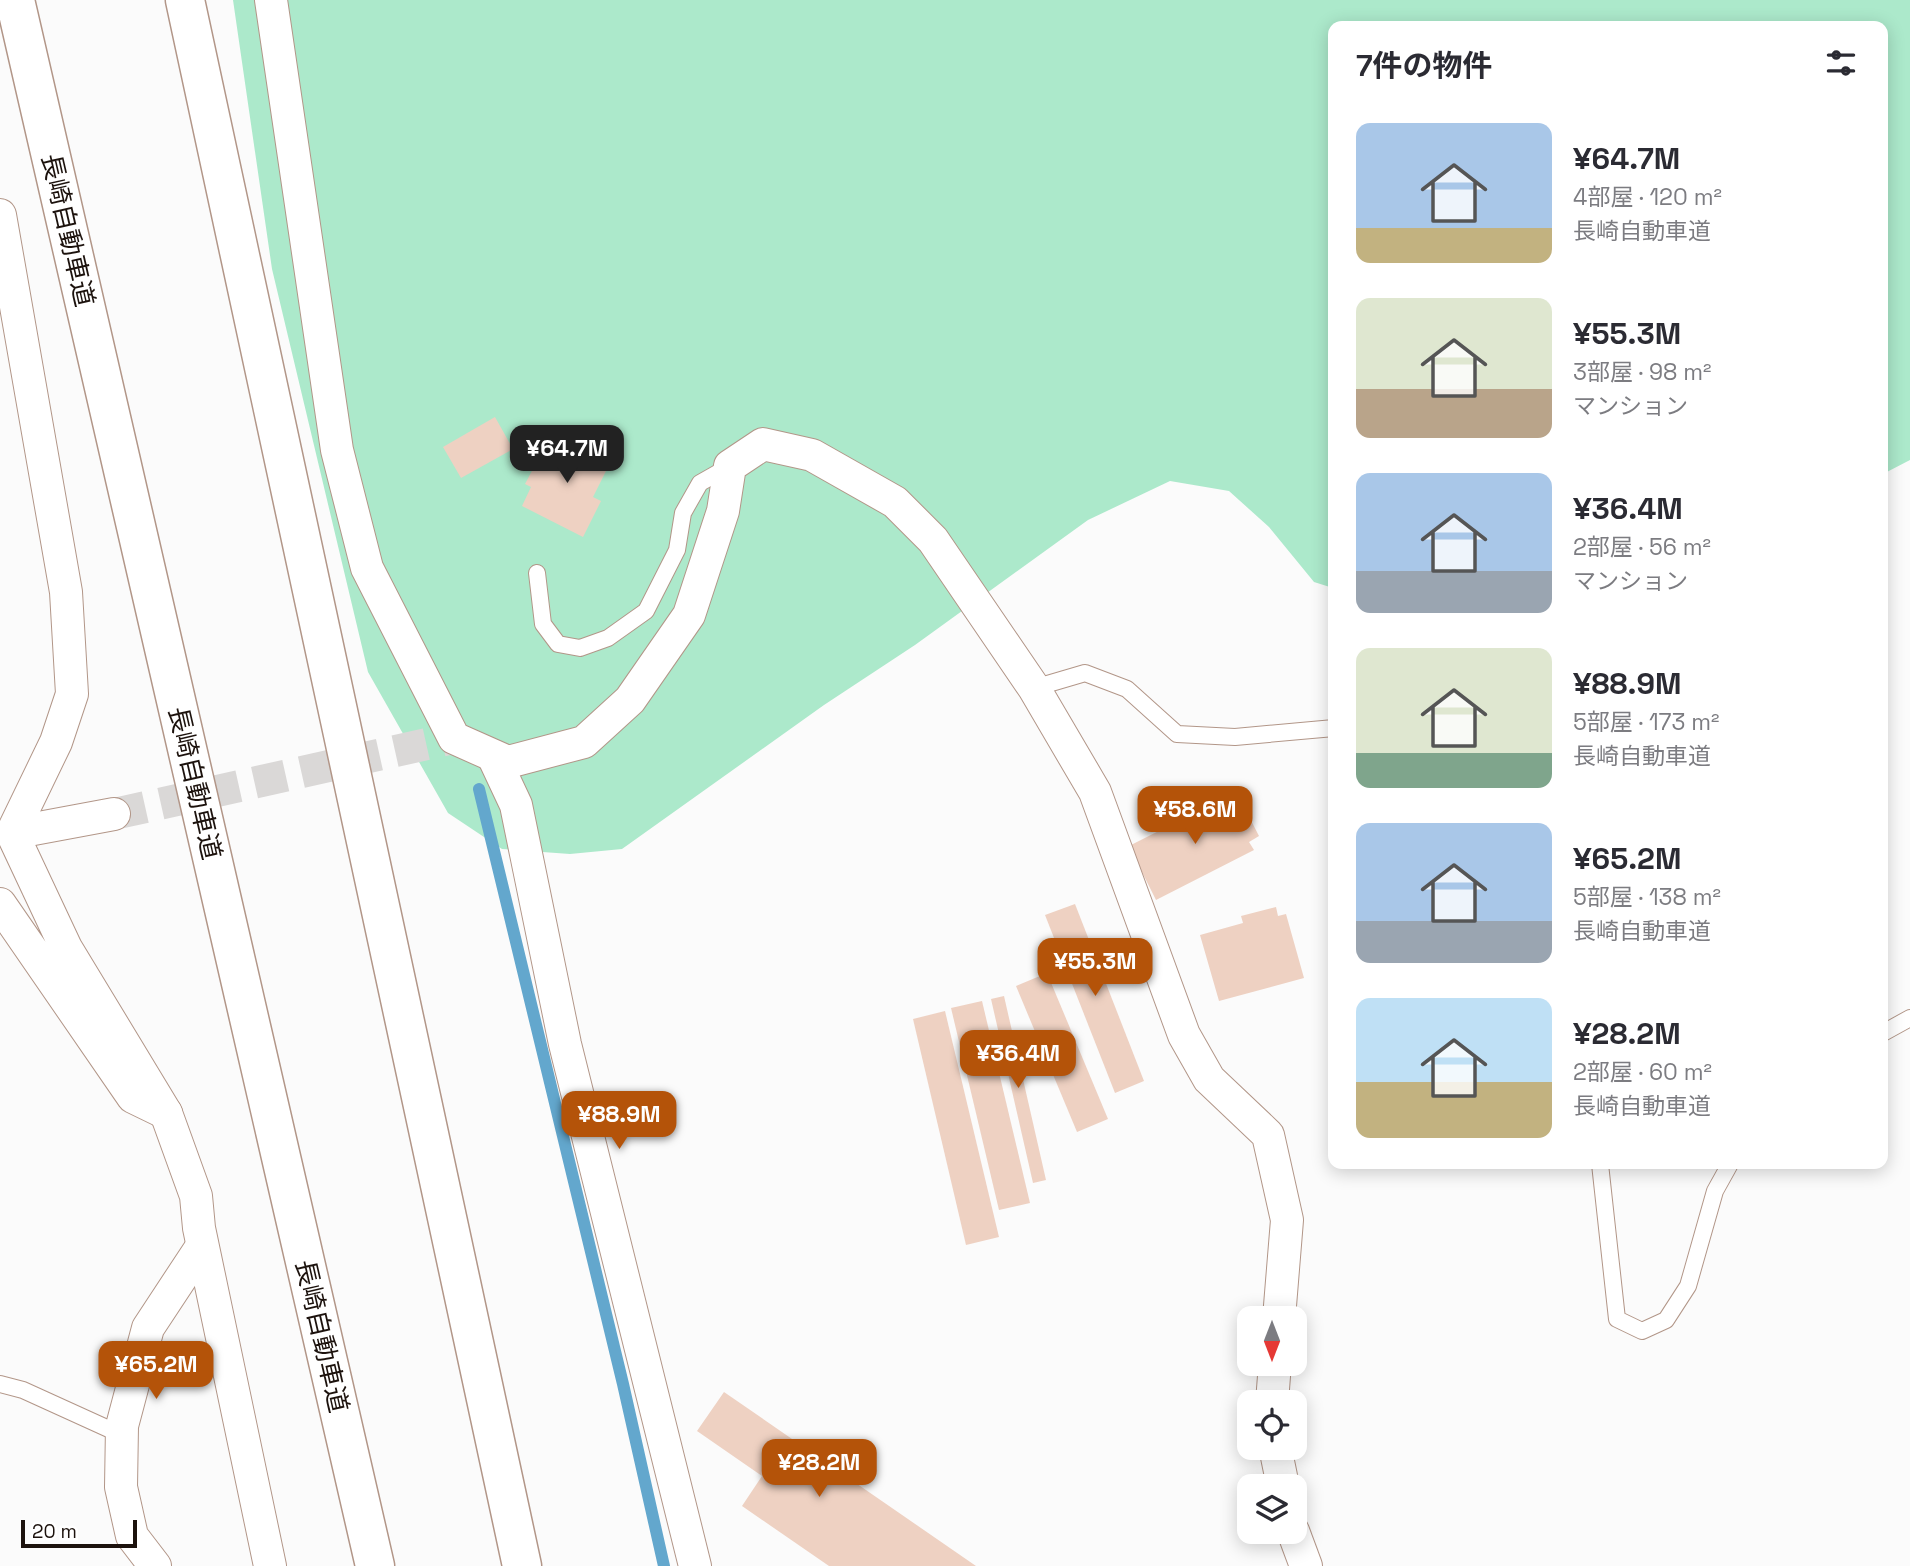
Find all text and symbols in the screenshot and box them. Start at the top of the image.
icon: filters [1822,44,1860,82]
text: 7件の物件 [1356,46,1493,85]
text: ¥64.7M [1573,139,1680,178]
street label: 長崎自動車道 [34,150,102,310]
icon: home [1412,151,1496,235]
text: 4部屋 · 120 m² [1573,182,1722,212]
text: 長崎自動車道 [1573,216,1711,246]
text: ¥55.3M [1573,314,1681,353]
icon: home [1412,326,1496,410]
text: 3部屋 · 98 m² [1573,357,1712,387]
text: マンション [1573,391,1688,421]
pin: ¥64.7M [510,426,624,485]
text: ¥64.7M [526,433,608,463]
text: ¥36.4M [1573,489,1683,528]
icon: home [1412,501,1496,585]
text: 2部屋 · 56 m² [1573,532,1711,562]
text: マンション [1573,566,1688,596]
text: ¥88.9M [1573,664,1681,703]
icon: home [1412,676,1496,760]
street label: 長崎自動車道 [161,703,229,863]
text: 5部屋 · 173 m² [1573,707,1720,737]
text: 長崎自動車道 [1573,741,1711,771]
pin: ¥58.6M [1138,786,1252,846]
text: ¥58.6M [1154,794,1236,824]
text: ¥65.2M [1573,839,1681,878]
icon: home [1412,851,1496,935]
text: 5部屋 · 138 m² [1573,882,1721,912]
text: 長崎自動車道 [1573,916,1711,946]
pin: ¥55.3M [1038,939,1152,998]
text: ¥55.3M [1054,946,1136,976]
text: ¥28.2M [1573,1014,1681,1053]
icon: home [1412,1026,1496,1110]
pin: ¥36.4M [961,1030,1075,1090]
text: ¥36.4M [976,1038,1060,1068]
text: 2部屋 · 60 m² [1573,1057,1712,1087]
text: 長崎自動車道 [1573,1091,1711,1121]
pin: ¥88.9M [562,1092,676,1151]
text: ¥88.9M [577,1099,661,1129]
street label: 長崎自動車道 [288,1256,356,1416]
north arrow [1237,1306,1307,1376]
map controls [1237,1306,1307,1544]
pin: ¥65.2M [99,1342,213,1401]
text: ¥65.2M [114,1349,198,1379]
button: locate [1237,1390,1307,1460]
pin: ¥28.2M [762,1440,876,1499]
text: ¥28.2M [778,1447,860,1477]
button: layers [1237,1474,1307,1544]
scale bar [21,1517,136,1549]
text: 20 m [32,1519,77,1544]

